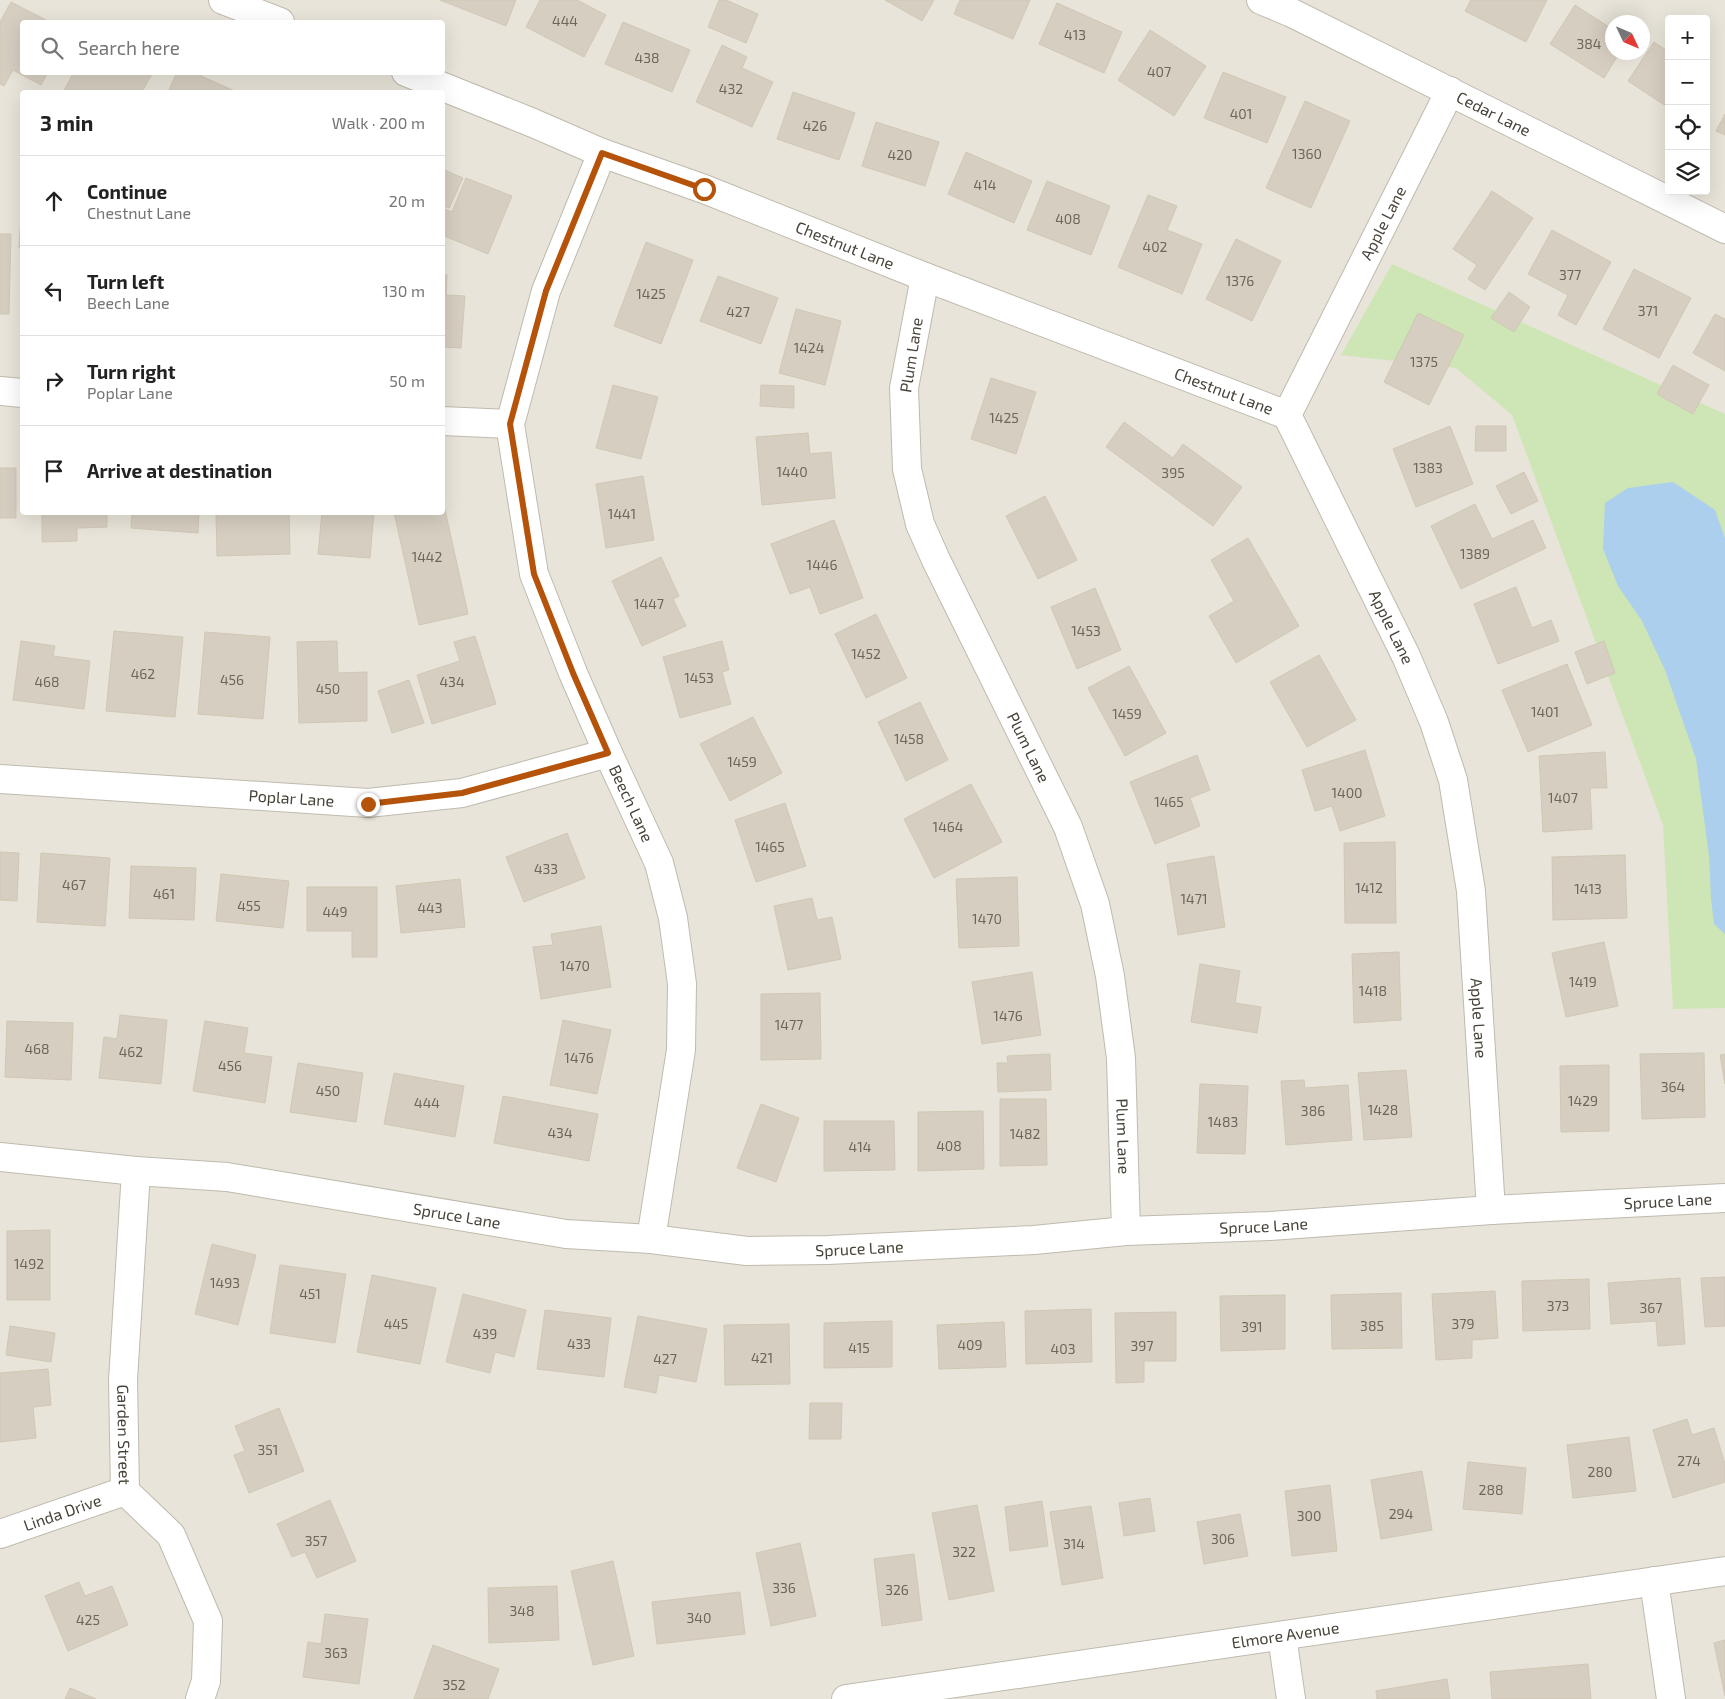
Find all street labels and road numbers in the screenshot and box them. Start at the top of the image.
street label: Cedar Lane [1454,87,1534,140]
street label: Apple Lane [1356,183,1409,263]
street label: Chestnut Lane [793,217,897,273]
street label: Plum Lane [895,316,926,394]
street label: Chestnut Lane [1172,363,1276,418]
street label: Apple Lane [1366,586,1418,667]
street label: Plum Lane [1004,709,1054,785]
street label: Beech Lane [606,762,658,845]
street label: Poplar Lane [248,785,335,810]
street label: Apple Lane [1467,977,1491,1059]
street label: Plum Lane [1113,1098,1134,1174]
street label: Spruce Lane [1623,1189,1713,1212]
street label: Spruce Lane [412,1198,502,1232]
street label: Spruce Lane [1219,1213,1309,1237]
street label: Spruce Lane [815,1236,904,1259]
street label: Garden Street [114,1384,135,1485]
street label: Linda Drive [21,1490,104,1534]
street label: Elmore Avenue [1230,1617,1340,1652]

